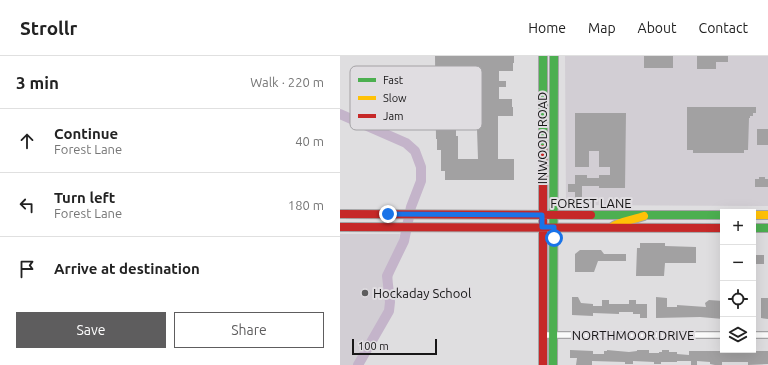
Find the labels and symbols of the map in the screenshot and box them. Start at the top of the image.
legend [350,66,482,130]
text: Fast [383,74,404,86]
text: Slow [383,92,407,104]
street label: INWOOD ROAD [535,92,549,184]
text: Jam [383,110,404,122]
street label: FOREST LANE [550,196,632,210]
route end [379,205,397,223]
route start [545,229,563,247]
place label: Hockaday School [373,286,472,300]
marker: Hockaday School [360,288,370,298]
street label: NORTHMOOR DRIVE [572,328,694,342]
scale bar [352,337,437,356]

